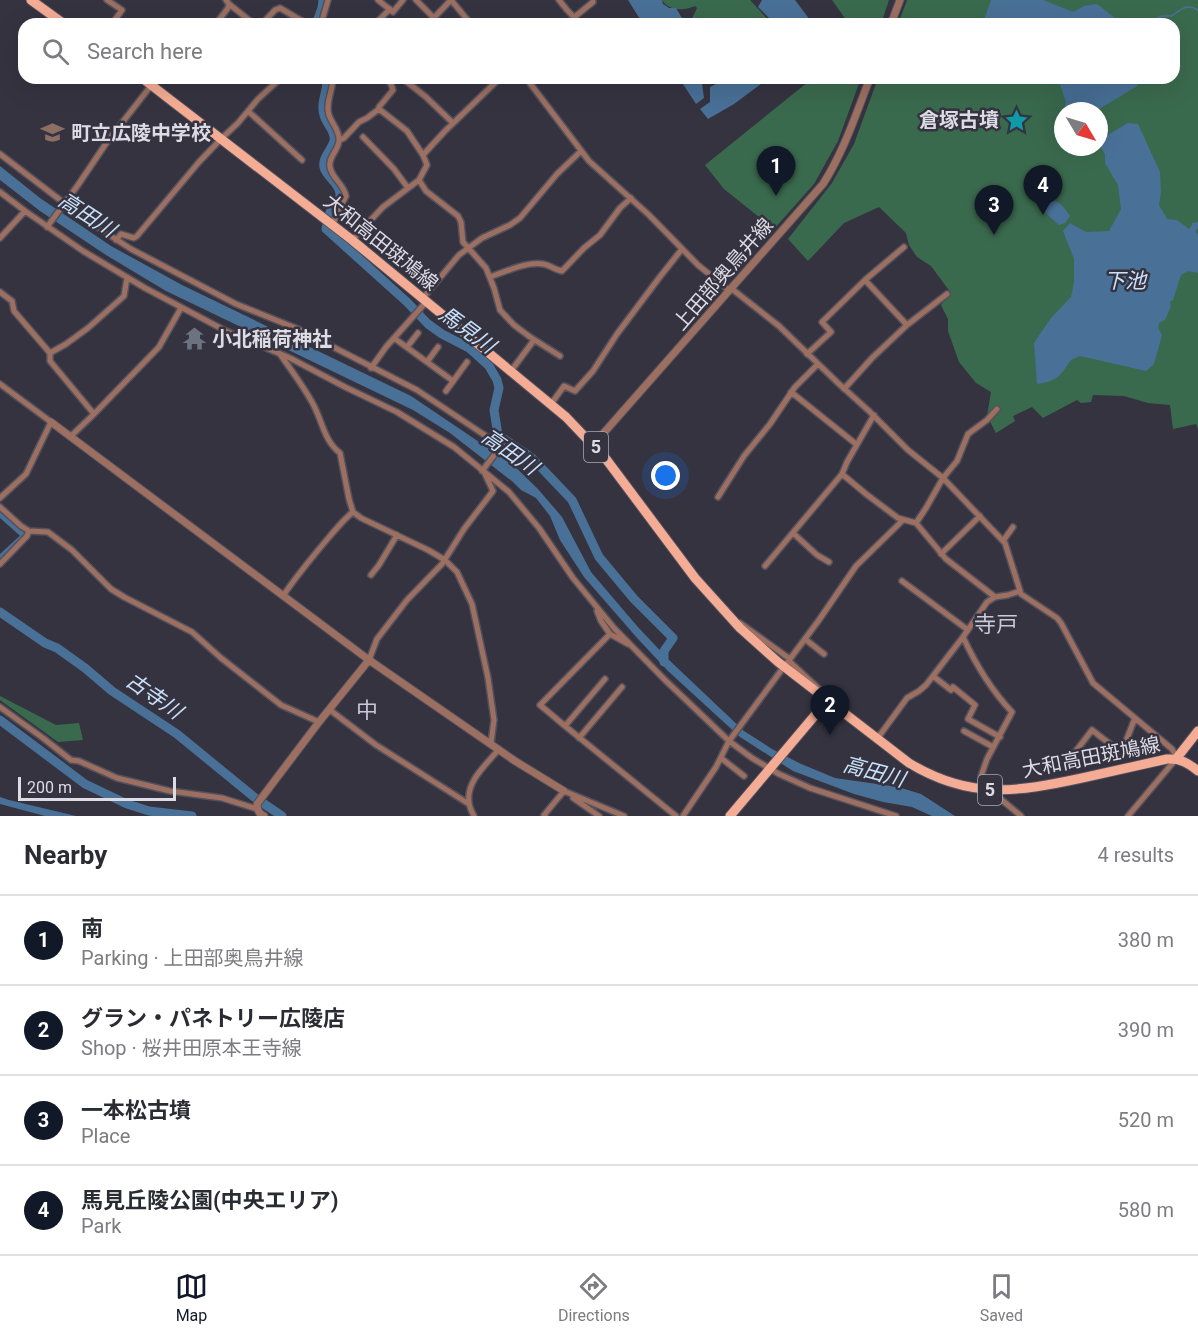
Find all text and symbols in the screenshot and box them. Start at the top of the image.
search box [18,18,1180,84]
icon: search [39,35,72,68]
text: Search here [87,39,203,64]
north arrow [1054,102,1108,156]
place icon: 倉塚古墳 [1004,107,1030,133]
place label: 倉塚古墳 [919,108,999,132]
school or university icon: 町立広陵中学校 [40,120,66,146]
place label: 町立広陵中学校 [71,121,211,145]
pin: 1 [756,146,796,196]
pin: 4 [1024,166,1062,215]
pin: 3 [974,186,1014,235]
water label: 高田川 [54,188,122,243]
street label: 大和高田斑鳩線 [319,189,443,295]
street label: 上田部奥鳥井線 [668,213,778,335]
water label: 下池 [1104,269,1148,293]
water label: 馬見川 [434,302,501,359]
temple icon: 小北稲荷神社 [181,326,207,352]
place label: 小北稲荷神社 [212,327,332,351]
water label: 高田川 [477,424,544,481]
road number: 5 [584,432,608,462]
your location [651,461,680,490]
district label: 寺戸 [974,612,1018,637]
water label: 古寺川 [121,668,188,725]
pin: 2 [810,686,850,735]
district label: 中 [356,698,378,723]
street label: 大和高田斑鳩線 [1020,732,1162,782]
water label: 高田川 [840,752,909,792]
scale bar [18,774,176,802]
road number: 5 [978,775,1002,805]
text: 200 m [27,778,72,797]
text: Nearby [24,840,107,870]
text: 4 results [1098,843,1174,867]
text: 南 [81,916,103,941]
text: 1 [38,928,49,952]
text: 380 m [1118,928,1174,952]
text: Parking · 上田部奥鳥井線 [81,946,304,970]
text: グラン・パネトリー広陵店 [81,1006,345,1031]
text: 2 [38,1018,49,1042]
text: 390 m [1118,1018,1174,1042]
text: Shop · 桜井田原本王寺線 [81,1036,302,1060]
text: 一本松古墳 [81,1098,191,1123]
text: 3 [38,1108,49,1132]
text: 520 m [1118,1108,1174,1132]
text: Place [81,1124,130,1148]
text: 馬見丘陵公園(中央エリア) [81,1188,338,1213]
text: 4 [38,1198,49,1222]
text: 580 m [1118,1198,1174,1222]
text: Park [81,1214,121,1238]
tab: Map [175,1270,208,1325]
tab: Directions [558,1270,630,1325]
tab: Saved [980,1270,1023,1325]

